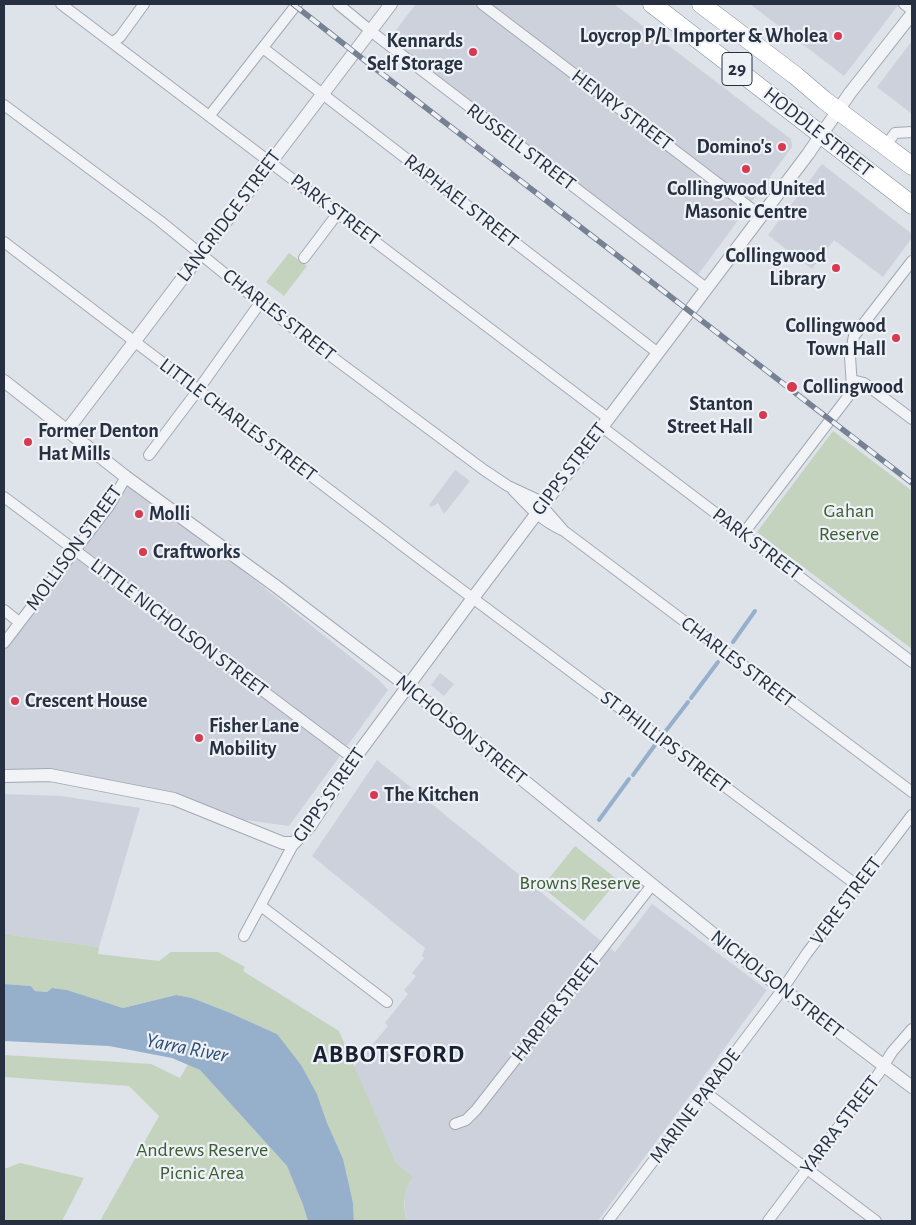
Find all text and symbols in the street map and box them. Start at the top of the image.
place label: Loycrop P/L Importer & Wholea [580,24,828,48]
place label: Kennards Self Storage [367,29,463,76]
marker: Loycrop P/L Importer & Wholea [832,30,844,42]
marker: Kennards Self Storage [467,46,479,58]
road number: 29 [722,52,752,86]
street label: HENRY STREET [567,64,677,156]
street label: HODDLE STREET [759,82,877,182]
street label: RUSSELL STREET [462,98,580,196]
place label: Domino's [696,135,772,159]
marker: Domino's [776,141,788,153]
street label: LANGRIDGE STREET [172,145,286,287]
street label: RAPHAEL STREET [399,149,523,253]
marker: Collingwood United Masonic Centre [740,163,752,175]
street label: PARK STREET [286,169,384,251]
place label: Collingwood United Masonic Centre [667,177,825,224]
place label: Collingwood Library [726,244,826,291]
marker: Collingwood Library [830,262,842,274]
street label: CHARLES STREET [218,264,340,366]
place label: Collingwood Town Hall [786,314,886,361]
marker: Collingwood Town Hall [890,332,902,344]
street label: LITTLE CHARLES STREET [155,353,321,487]
place label: Collingwood [803,375,903,399]
marker: Collingwood [785,380,799,394]
place label: Stanton Street Hall [667,392,753,439]
marker: Stanton Street Hall [757,409,769,421]
street label: GIPPS STREET [526,418,612,520]
place label: Former Denton Hat Mills [38,419,159,466]
marker: Former Denton Hat Mills [22,436,34,448]
street label: MOLLISON STREET [21,481,127,615]
park label: Gahan Reserve [819,499,879,546]
place label: Molli [149,502,190,526]
street label: PARK STREET [708,503,806,585]
marker: Molli [133,508,145,520]
place label: Craftworks [153,540,240,564]
marker: Craftworks [137,546,149,558]
street label: LITTLE NICHOLSON STREET [86,553,272,703]
street label: CHARLES STREET [676,611,800,713]
street label: NICHOLSON STREET [391,670,531,790]
street label: ST PHILLIPS STREET [596,686,734,798]
place label: Crescent House [25,689,148,713]
marker: Crescent House [9,695,21,707]
place label: Fisher Lane Mobility [209,714,299,761]
marker: Fisher Lane Mobility [193,732,205,744]
street label: GIPPS STREET [288,743,370,847]
place label: The Kitchen [384,783,479,807]
marker: The Kitchen [368,789,380,801]
street label: VERE STREET [805,852,887,950]
park label: Browns Reserve [519,871,641,895]
street label: NICHOLSON STREET [706,925,848,1043]
street label: HARPER STREET [507,949,605,1067]
water label: Yarra River [144,1028,230,1068]
district label: ABBOTSFORD [312,1039,466,1069]
street label: MARINE PARADE [644,1044,746,1168]
street label: YARRA STREET [795,1071,885,1179]
park label: Andrews Reserve Picnic Area [136,1138,268,1185]

